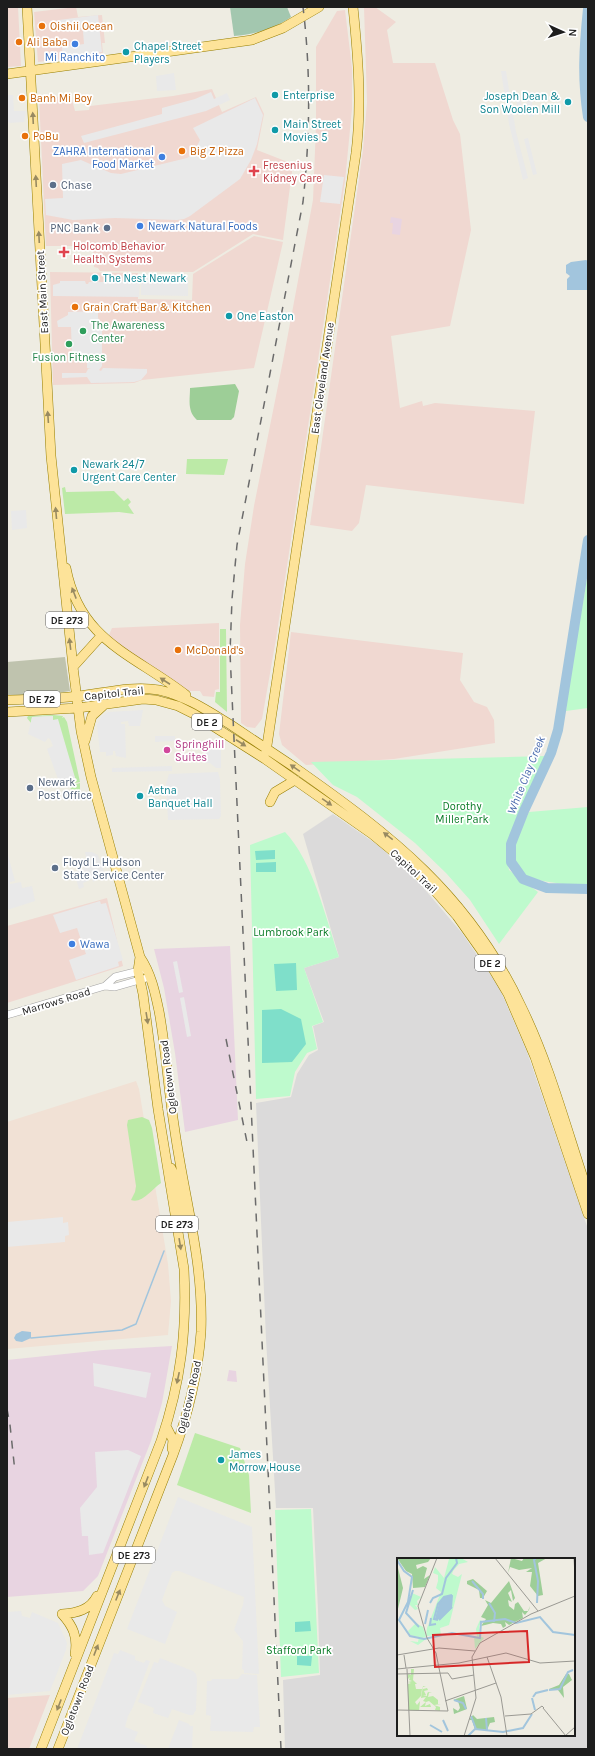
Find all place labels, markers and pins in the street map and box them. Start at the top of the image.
place label: Oishii Ocean [50,20,113,33]
marker: Oishii Ocean [37,21,47,31]
place label: Ali Baba [27,36,68,49]
marker: Ali Baba [14,37,24,47]
marker: Mi Ranchito [70,39,80,49]
place label: Chapel Street Players [134,40,201,66]
marker: Chapel Street Players [121,47,131,57]
place label: Mi Ranchito [45,51,105,64]
place label: Enterprise [283,89,335,102]
marker: Enterprise [270,90,280,100]
place label: Joseph Dean & Son Woolen Mill [480,90,560,116]
place label: Banh Mi Boy [30,92,92,105]
marker: Banh Mi Boy [17,93,27,103]
marker: Joseph Dean & Son Woolen Mill [563,97,573,107]
place label: Main Street Movies 5 [283,118,341,144]
marker: Main Street Movies 5 [270,125,280,135]
place label: PoBu [33,130,59,143]
marker: PoBu [20,131,30,141]
place label: ZAHRA International Food Market [53,145,154,171]
place label: Big Z Pizza [190,145,244,158]
marker: Big Z Pizza [177,146,187,156]
marker: ZAHRA International Food Market [157,152,167,162]
place label: Fresenius Kidney Care [263,159,322,185]
marker: Fresenius Kidney Care [248,165,260,177]
place label: Chase [61,179,92,192]
marker: Chase [48,180,58,190]
place label: Newark Natural Foods [148,220,258,233]
marker: Newark Natural Foods [135,221,145,231]
place label: PNC Bank [50,222,99,235]
marker: PNC Bank [102,223,112,233]
place label: Holcomb Behavior Health Systems [73,240,165,266]
marker: Holcomb Behavior Health Systems [58,246,70,258]
place label: The Nest Newark [103,272,186,285]
marker: The Nest Newark [90,273,100,283]
place label: Grain Craft Bar & Kitchen [83,301,211,314]
marker: Grain Craft Bar & Kitchen [70,302,80,312]
place label: One Easton [237,310,294,323]
marker: One Easton [224,311,234,321]
place label: The Awareness Center [91,319,165,345]
marker: The Awareness Center [78,326,88,336]
marker: Fusion Fitness [64,339,74,349]
place label: Fusion Fitness [32,351,106,364]
place label: Newark 24/7 Urgent Care Center [82,458,176,484]
marker: Newark 24/7 Urgent Care Center [69,465,79,475]
place label: McDonald's [186,644,244,657]
marker: McDonald's [173,645,183,655]
place label: Springhill Suites [175,738,224,764]
marker: Springhill Suites [162,745,172,755]
place label: Newark Post Office [38,776,92,802]
marker: Newark Post Office [25,783,35,793]
place label: Aetna Banquet Hall [148,784,213,810]
marker: Aetna Banquet Hall [135,791,145,801]
place label: Floyd L. Hudson State Service Center [63,856,164,882]
marker: Floyd L. Hudson State Service Center [50,863,60,873]
place label: Wawa [80,938,110,951]
marker: Wawa [67,939,77,949]
place label: James Morrow House [229,1448,301,1474]
marker: James Morrow House [216,1455,226,1465]

